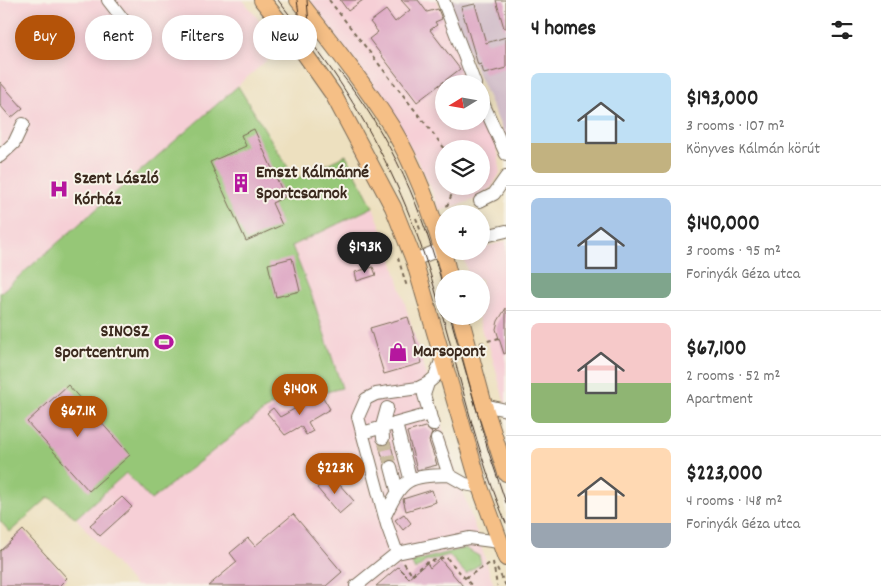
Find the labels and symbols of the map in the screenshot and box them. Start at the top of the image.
north arrow [435,75,490,130]
place label: Emszt Kálmánné Sportcsarnok [256,161,369,207]
place label: Szent László Kórház [74,167,159,213]
building icon: Emszt Kálmánné Sportcsarnok [230,172,252,194]
hospital icon: Szent László Kórház [48,178,70,200]
pin: $193K [330,232,400,274]
place label: SINOSZ Sportcentrum [55,320,150,366]
sports icon: SINOSZ Sportcentrum [153,331,175,353]
place label: Marsopont [413,340,486,365]
shop icon: Marsopont [387,341,409,363]
pin: $140K [265,374,335,416]
pin: $67.1K [37,396,119,438]
pin: $223K [300,452,370,495]

